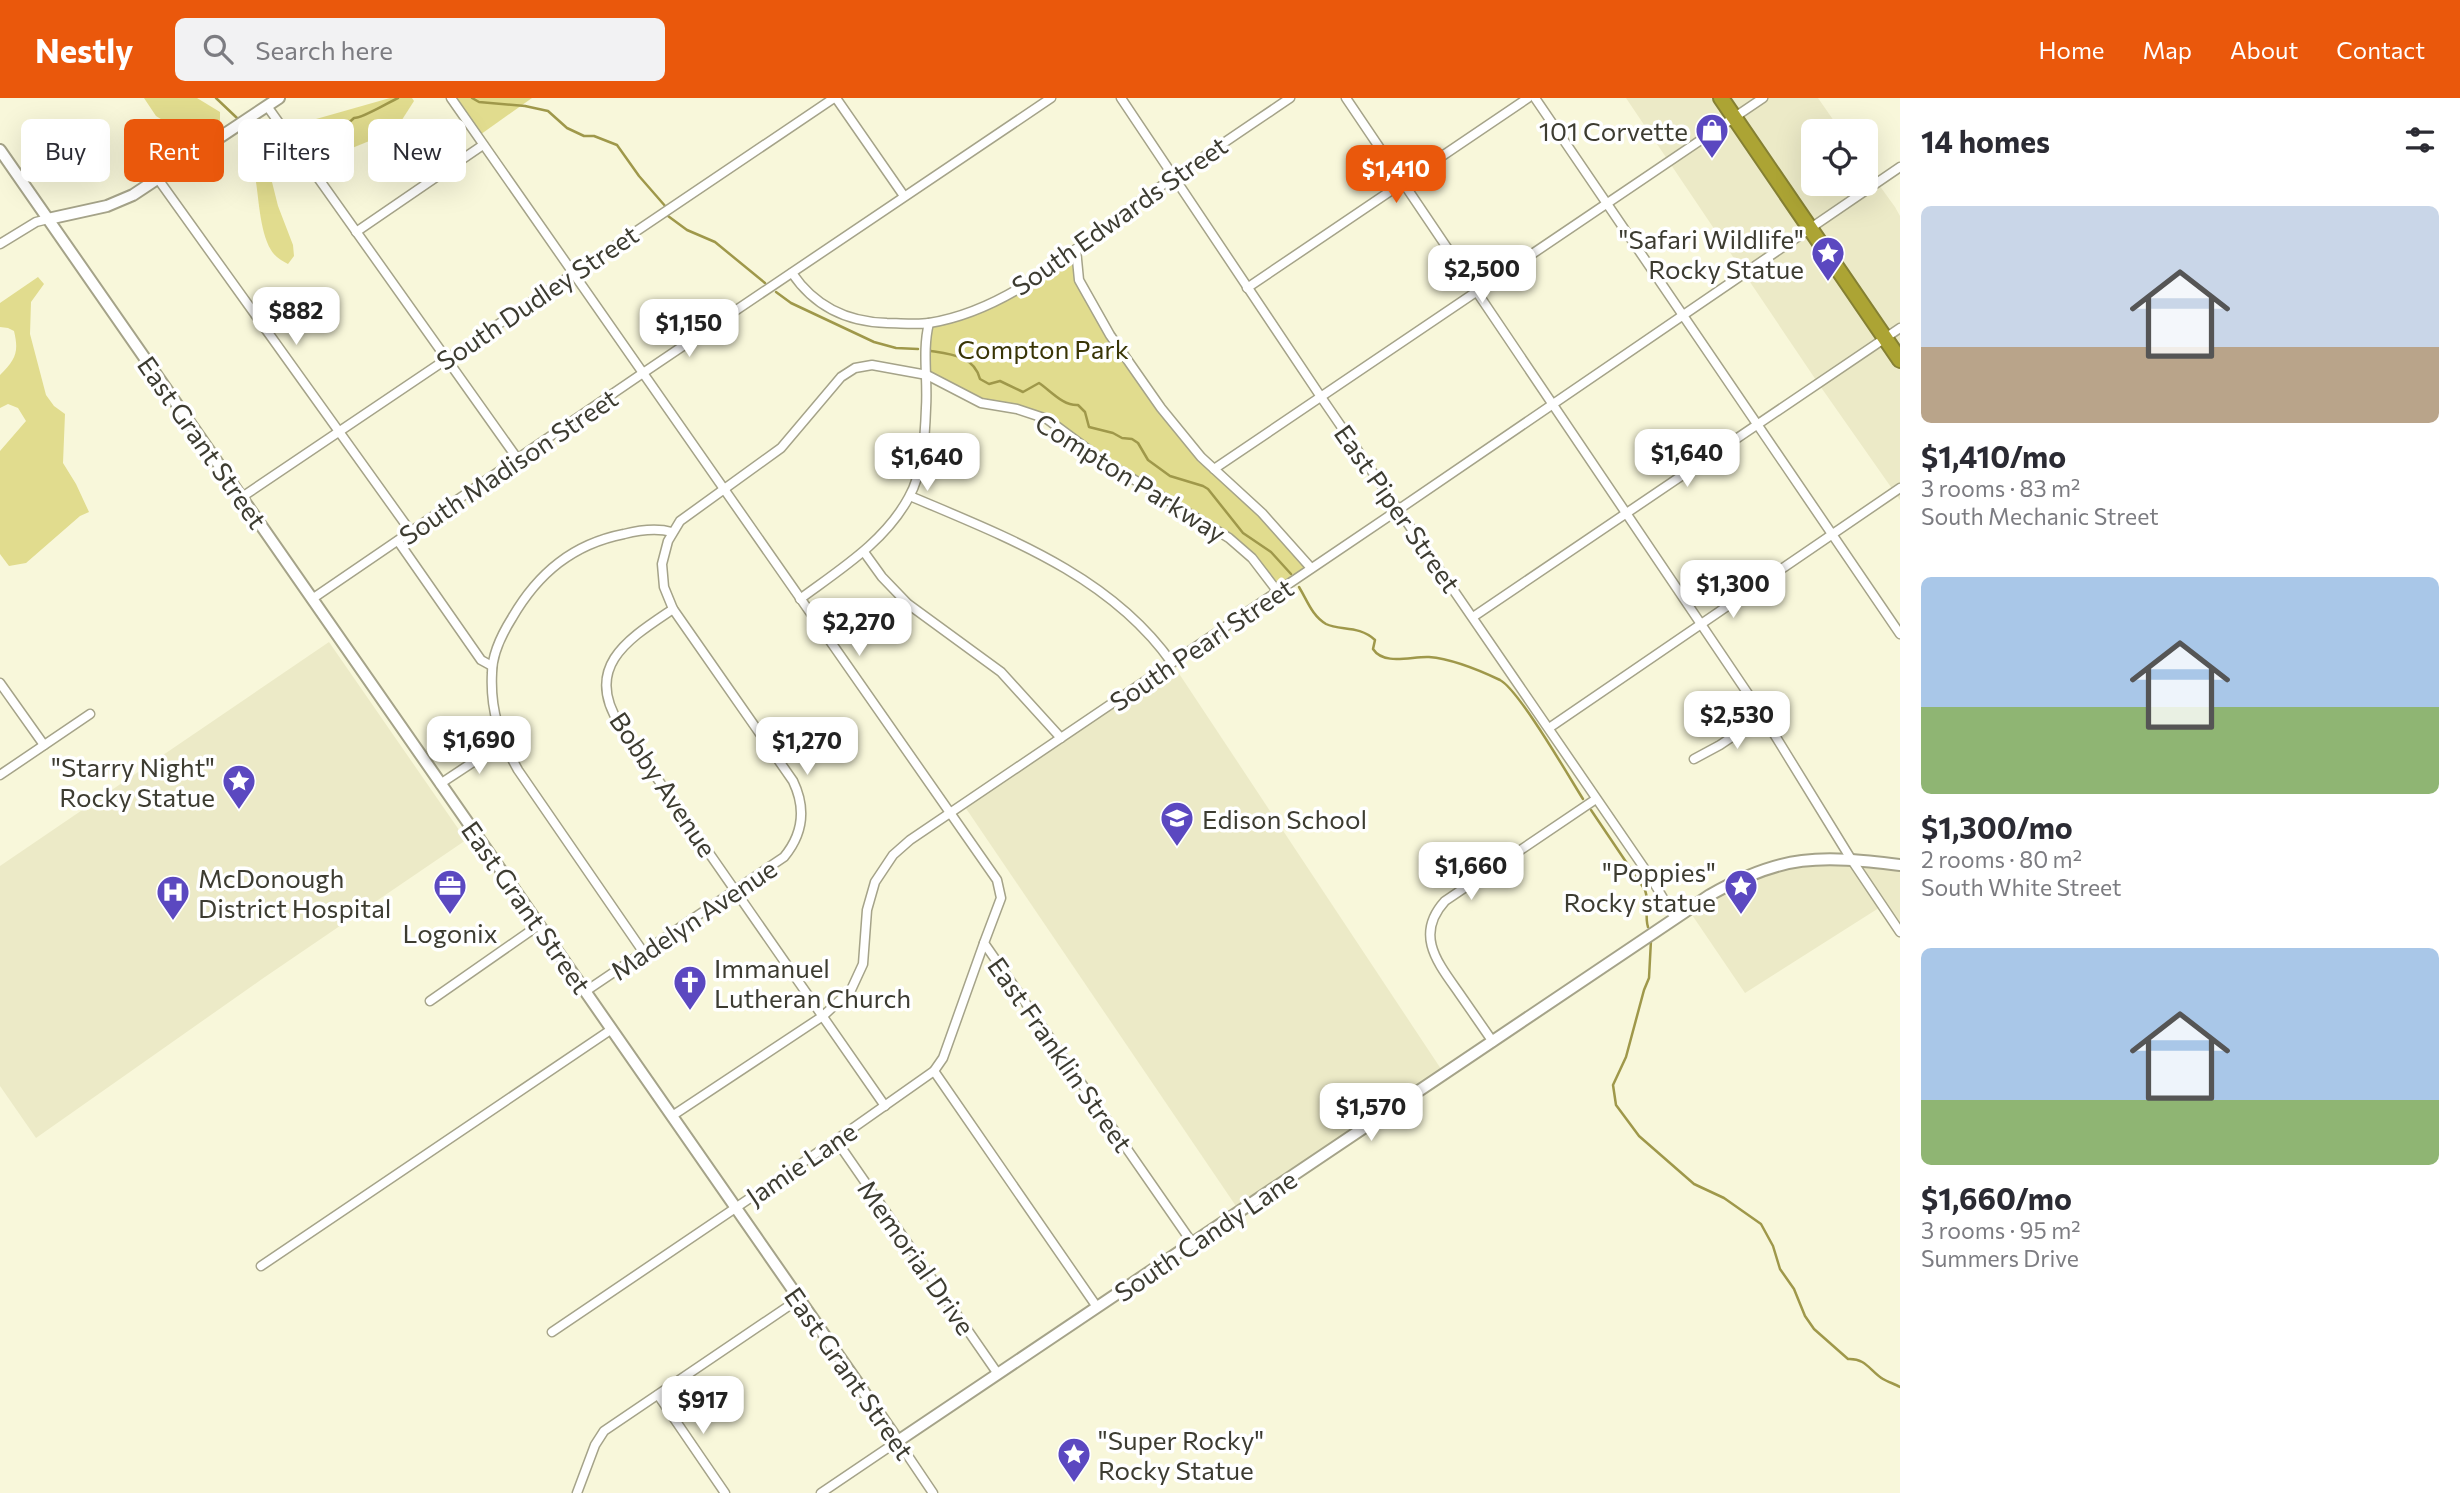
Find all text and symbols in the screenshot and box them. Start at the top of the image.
search box [175,18,665,81]
text: Nestly [35,29,133,70]
icon: search [199,30,237,68]
text: Search here [255,34,393,65]
text: Home [2039,35,2105,64]
text: Map [2143,35,2192,64]
text: About [2230,35,2298,64]
text: Contact [2336,35,2425,64]
shop icon: 101 Corvette [1693,111,1731,160]
place label: 101 Corvette [1539,115,1688,146]
chip: Buy [21,119,110,182]
chip: Rent [124,119,224,182]
chip: Filters [238,119,354,182]
chip: New [368,119,466,182]
map controls [1801,119,1878,196]
button: locate [1801,119,1878,196]
icon: filters [2401,121,2439,159]
text: 14 homes [1921,122,2050,159]
street label: South Edwards Street [1005,129,1233,301]
pin: $1,410 [1339,146,1453,205]
text: $1,410 [1362,154,1430,182]
street label: South Dudley Street [430,218,644,376]
place label: "Safari Wildlife" Rocky Statue [1619,223,1804,284]
place icon: "Safari Wildlife" Rocky Statue [1809,234,1847,283]
pin: $2,500 [1425,246,1539,305]
icon: home [2117,251,2243,377]
text: $2,500 [1444,254,1520,282]
pin: $882 [255,288,337,347]
text: $882 [269,296,323,324]
pin: $1,150 [632,300,746,359]
text: $1,150 [656,308,722,336]
park label: Compton Park [957,333,1129,364]
street label: East Grant Street [132,350,274,534]
street label: South Madison Street [393,381,623,551]
street label: Compton Parkway [1030,406,1232,548]
street label: East Piper Street [1329,418,1467,598]
pin: $1,640 [1630,430,1744,489]
pin: $1,640 [870,434,984,493]
text: $1,410/mo [1921,437,2066,474]
text: $1,640 [1651,438,1723,466]
text: $1,640 [891,442,963,470]
text: 3 rooms · 83 m² [1921,474,2080,502]
text: South Mechanic Street [1921,502,2159,530]
pin: $1,300 [1676,560,1790,620]
text: $1,300 [1696,569,1770,597]
street label: South Pearl Street [1103,571,1299,717]
pin: $2,270 [802,598,916,658]
text: $2,270 [823,607,895,635]
icon: home [2117,622,2243,748]
pin: $2,530 [1680,692,1794,751]
text: $2,530 [1700,700,1774,728]
street label: Bobby Avenue [604,706,724,862]
pin: $1,690 [422,716,536,776]
pin: $1,270 [750,718,864,777]
text: $1,690 [443,725,515,753]
text: $1,270 [772,726,842,754]
place label: "Starry Night" Rocky Statue [51,751,215,812]
place icon: "Starry Night" Rocky Statue [220,762,258,811]
school or university icon: Edison School [1158,799,1196,848]
place label: Edison School [1202,803,1367,834]
text: $1,300/mo [1921,808,2073,845]
street label: East Grant Street [456,815,598,999]
pin: $1,660 [1414,842,1528,902]
text: 2 rooms · 80 m² [1921,845,2082,873]
text: $1,660 [1435,851,1507,879]
street label: Madelyn Avenue [604,852,782,986]
place label: "Poppies" Rocky statue [1564,856,1716,917]
place label: McDonough District Hospital [198,862,391,923]
office icon: Logonix [431,867,469,916]
place icon: "Poppies" Rocky statue [1722,867,1760,916]
hospital icon: McDonough District Hospital [154,873,192,922]
text: South White Street [1921,873,2121,901]
place label: Logonix [402,917,498,948]
street label: East Franklin Street [982,951,1140,1157]
place label: Immanuel Lutheran Church [714,952,911,1013]
church icon: Immanuel Lutheran Church [671,963,709,1012]
icon: home [2117,993,2243,1119]
pin: $1,570 [1314,1084,1428,1143]
text: $1,570 [1336,1092,1406,1120]
street label: Jamie Lane [740,1115,862,1211]
street label: South Candy Lane [1108,1163,1302,1307]
street label: Memorial Drive [852,1174,982,1340]
text: $1,660/mo [1921,1179,2072,1216]
text: 3 rooms · 95 m² [1921,1216,2080,1244]
text: Summers Drive [1921,1244,2079,1272]
street label: East Grant Street [779,1281,921,1465]
pin: $917 [662,1376,744,1436]
text: $917 [678,1385,728,1413]
place label: "Super Rocky" Rocky Statue [1098,1424,1264,1485]
place icon: "Super Rocky" Rocky Statue [1055,1435,1093,1484]

